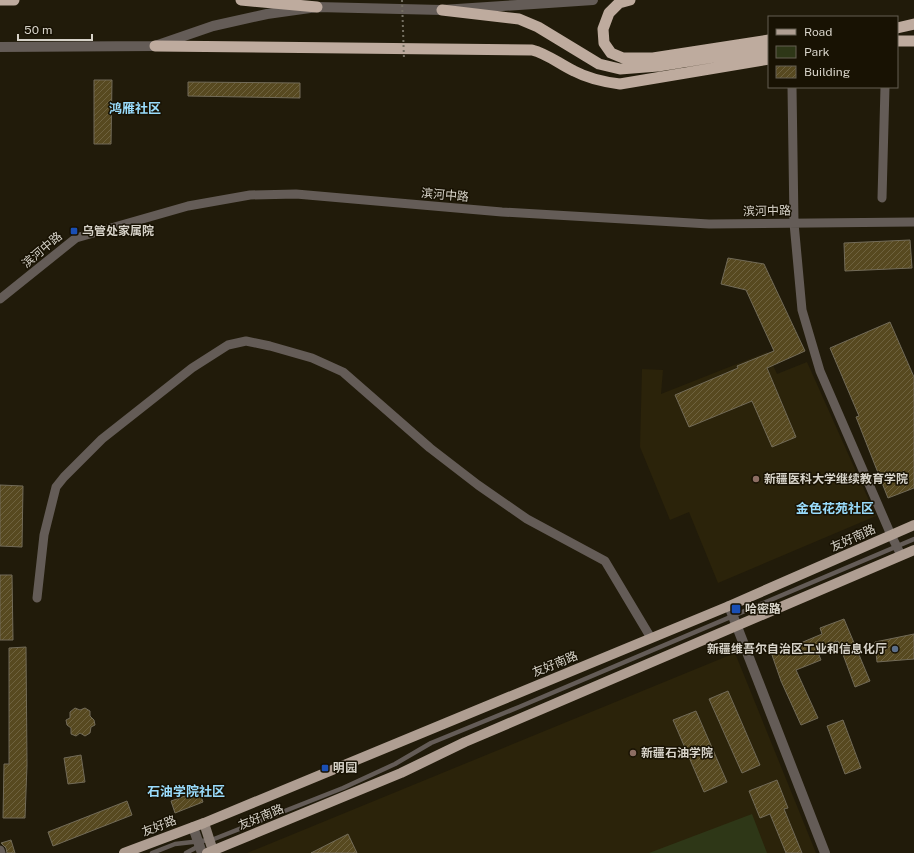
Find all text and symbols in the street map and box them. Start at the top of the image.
scale bar [18,16,92,42]
legend [768,16,898,88]
text: 50 m [24,23,52,37]
text: Road [804,25,832,39]
text: Park [804,45,830,59]
text: Building [804,65,850,79]
district label: 鸿雁社区 [109,101,161,116]
street label: 滨河中路 [420,186,470,204]
street label: 滨河中路 [743,204,791,218]
place label: 乌管处家属院 [82,224,154,238]
marker: 乌管处家属院 [69,226,79,236]
street label: 滨河中路 [19,229,65,271]
place label: 新疆医科大学继续教育学院 [764,472,908,486]
marker: 新疆医科大学继续教育学院 [751,474,761,484]
district label: 金色花苑社区 [796,501,874,516]
street label: 友好南路 [828,522,878,554]
place label: 哈密路 [745,602,781,616]
marker: 哈密路 [730,603,742,615]
place label: 新疆维吾尔自治区工业和信息化厅 [707,642,887,656]
marker: 新疆维吾尔自治区工业和信息化厅 [890,644,900,654]
street label: 友好南路 [530,649,580,679]
place label: 新疆石油学院 [641,746,713,760]
marker: 新疆石油学院 [628,748,638,758]
place label: 明园 [333,761,357,775]
marker: 明园 [320,763,330,773]
district label: 石油学院社区 [147,784,225,799]
street label: 友好南路 [236,802,286,832]
street label: 友好路 [140,813,178,839]

